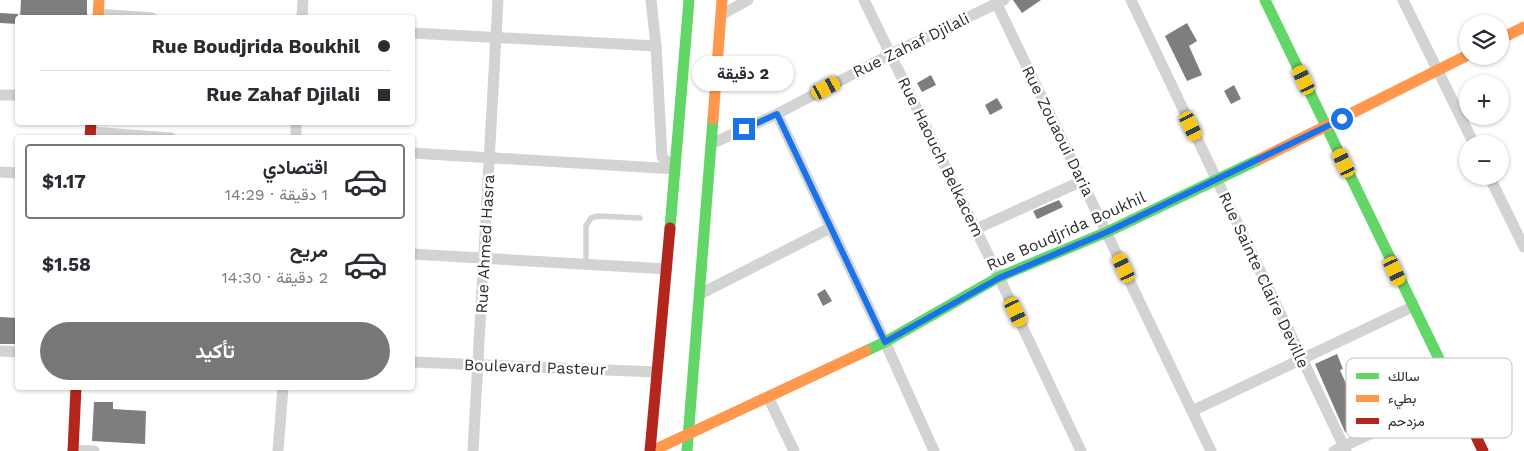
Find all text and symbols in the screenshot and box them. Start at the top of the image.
street label: Rue Zahaf Djilali [850,9,972,81]
map controls [1459,15,1509,185]
button: layers [1459,15,1509,65]
text: Rue Boudjrida Boukhil [152,35,360,58]
callout: 2 دقيقة [693,56,795,92]
street label: Rue Zouaoui Daria [1018,63,1098,199]
car [1290,63,1317,97]
text: 2 دقيقة [717,64,769,83]
car [809,74,842,102]
street label: Rue Haouch Belkacem [894,74,988,240]
button: + [1459,75,1509,125]
text: Rue Zahaf Djilali [206,83,360,106]
route start [1331,108,1353,130]
car [1177,109,1204,143]
route end [733,118,755,140]
button: − [1459,135,1509,185]
car [1330,146,1357,180]
text: اقتصادي [263,156,328,179]
icon: car [343,159,388,204]
text: $1.17 [42,170,86,193]
street label: Rue Ahmed Hasra [472,174,498,314]
text: 1 دقيقة · 14:29 [225,185,328,204]
street label: Rue Boudjrida Boukhil [983,187,1149,275]
street label: Rue Sainte Claire Deville [1215,189,1313,371]
text: مريح [290,239,328,262]
icon: car [343,242,388,287]
car [1110,251,1137,285]
text: $1.58 [42,253,91,276]
car [1381,254,1408,288]
text: 2 دقيقة · 14:30 [222,268,328,287]
car [1002,295,1029,329]
button: تأكيد [40,322,390,380]
street label: Boulevard Pasteur [464,355,607,379]
legend [1346,358,1512,438]
text: سالك [1388,368,1419,384]
text: بطيء [1388,390,1416,410]
text: مزدحم [1388,413,1425,430]

